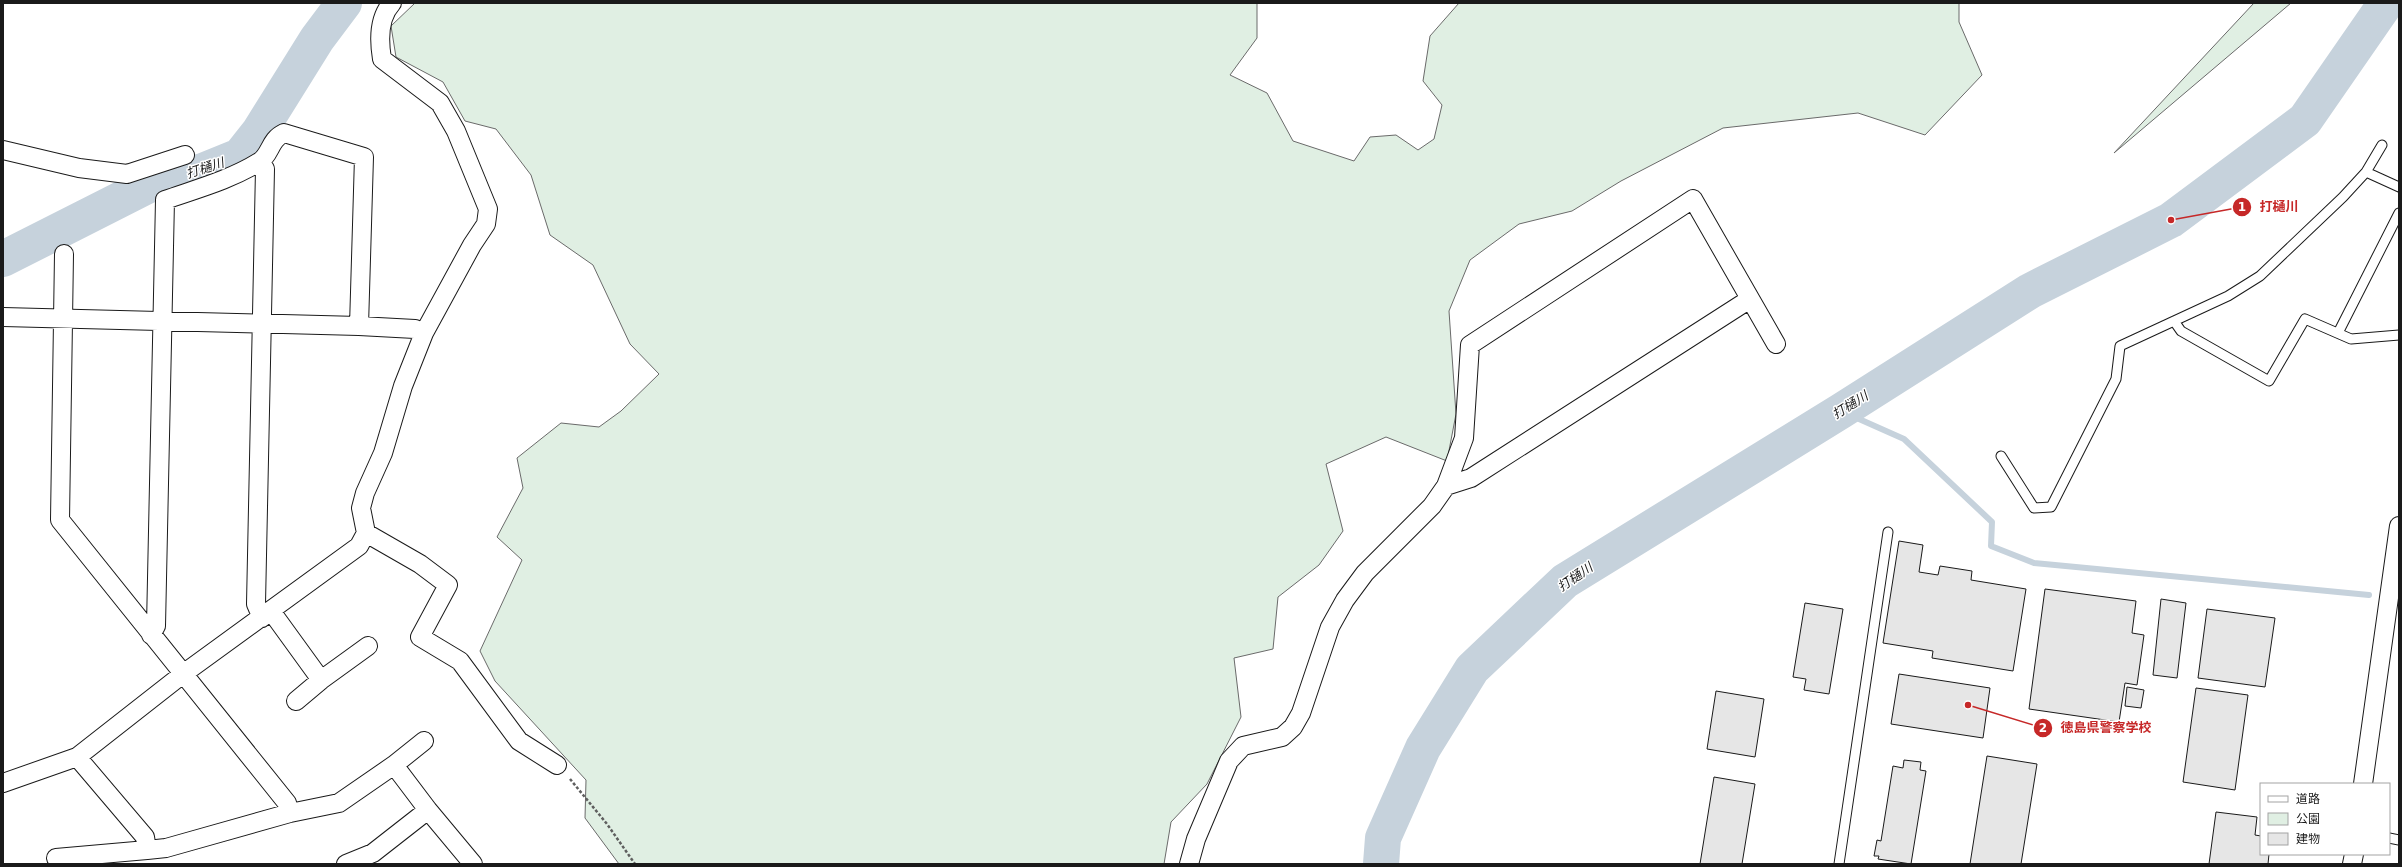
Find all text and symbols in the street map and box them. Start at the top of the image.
water label: 打樋川 [184,154,228,181]
callout: 打樋川 [2232,194,2307,219]
text: 打樋川 [2259,199,2299,214]
text: 1 [2238,200,2246,214]
water label: 打樋川 [1829,387,1872,422]
water label: 打樋川 [1555,559,1597,594]
callout: 徳島県警察学校 [2033,715,2160,740]
text: 徳島県警察学校 [2060,720,2152,735]
text: 2 [2039,721,2047,735]
legend [2260,783,2390,855]
text: 道路 [2296,792,2320,806]
text: 公園 [2296,812,2320,826]
text: 建物 [2296,832,2320,846]

